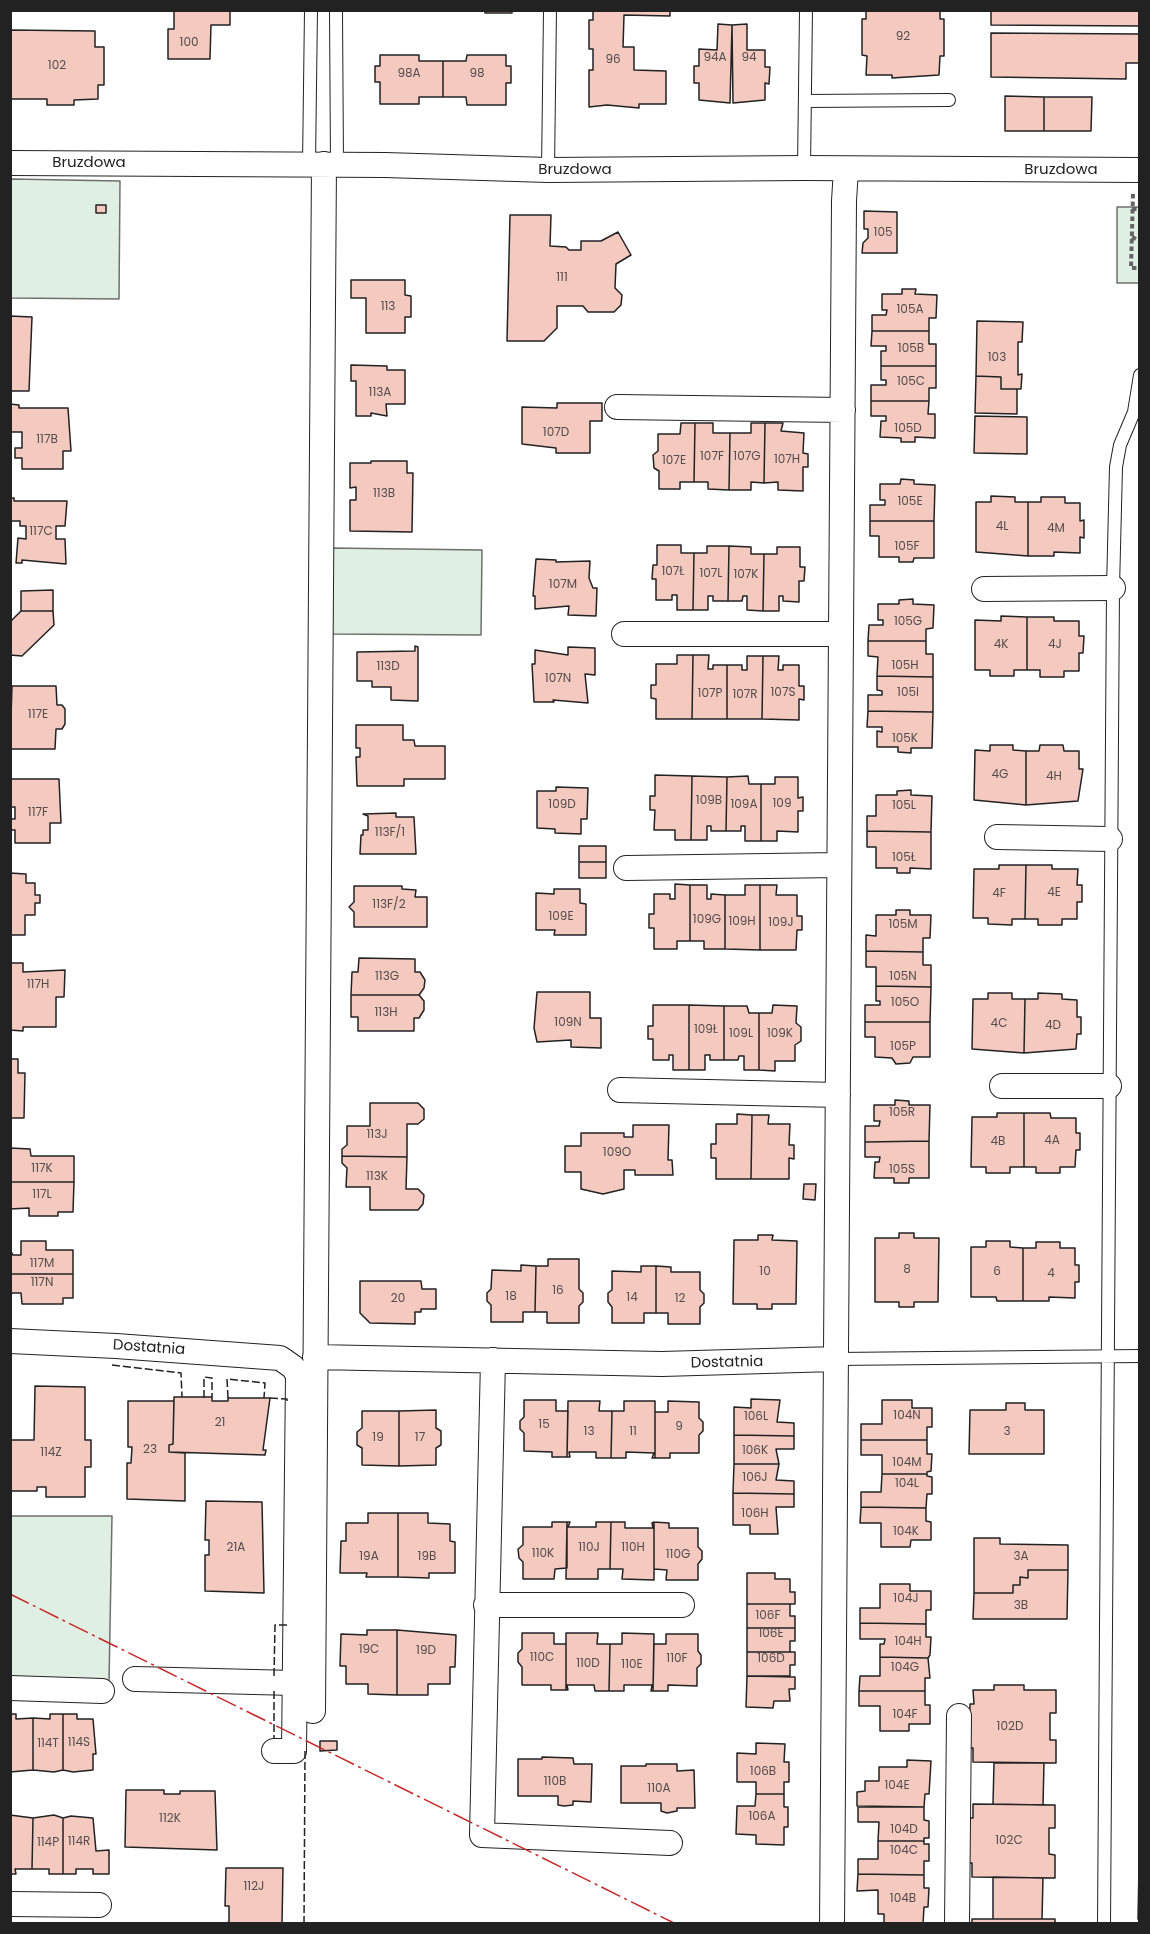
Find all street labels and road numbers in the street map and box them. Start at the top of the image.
street label: Bruzdowa [52,154,126,172]
street label: Bruzdowa [538,161,612,179]
street label: Bruzdowa [1024,161,1098,179]
street label: Dostatnia [112,1336,186,1360]
street label: Dostatnia [691,1353,763,1373]

